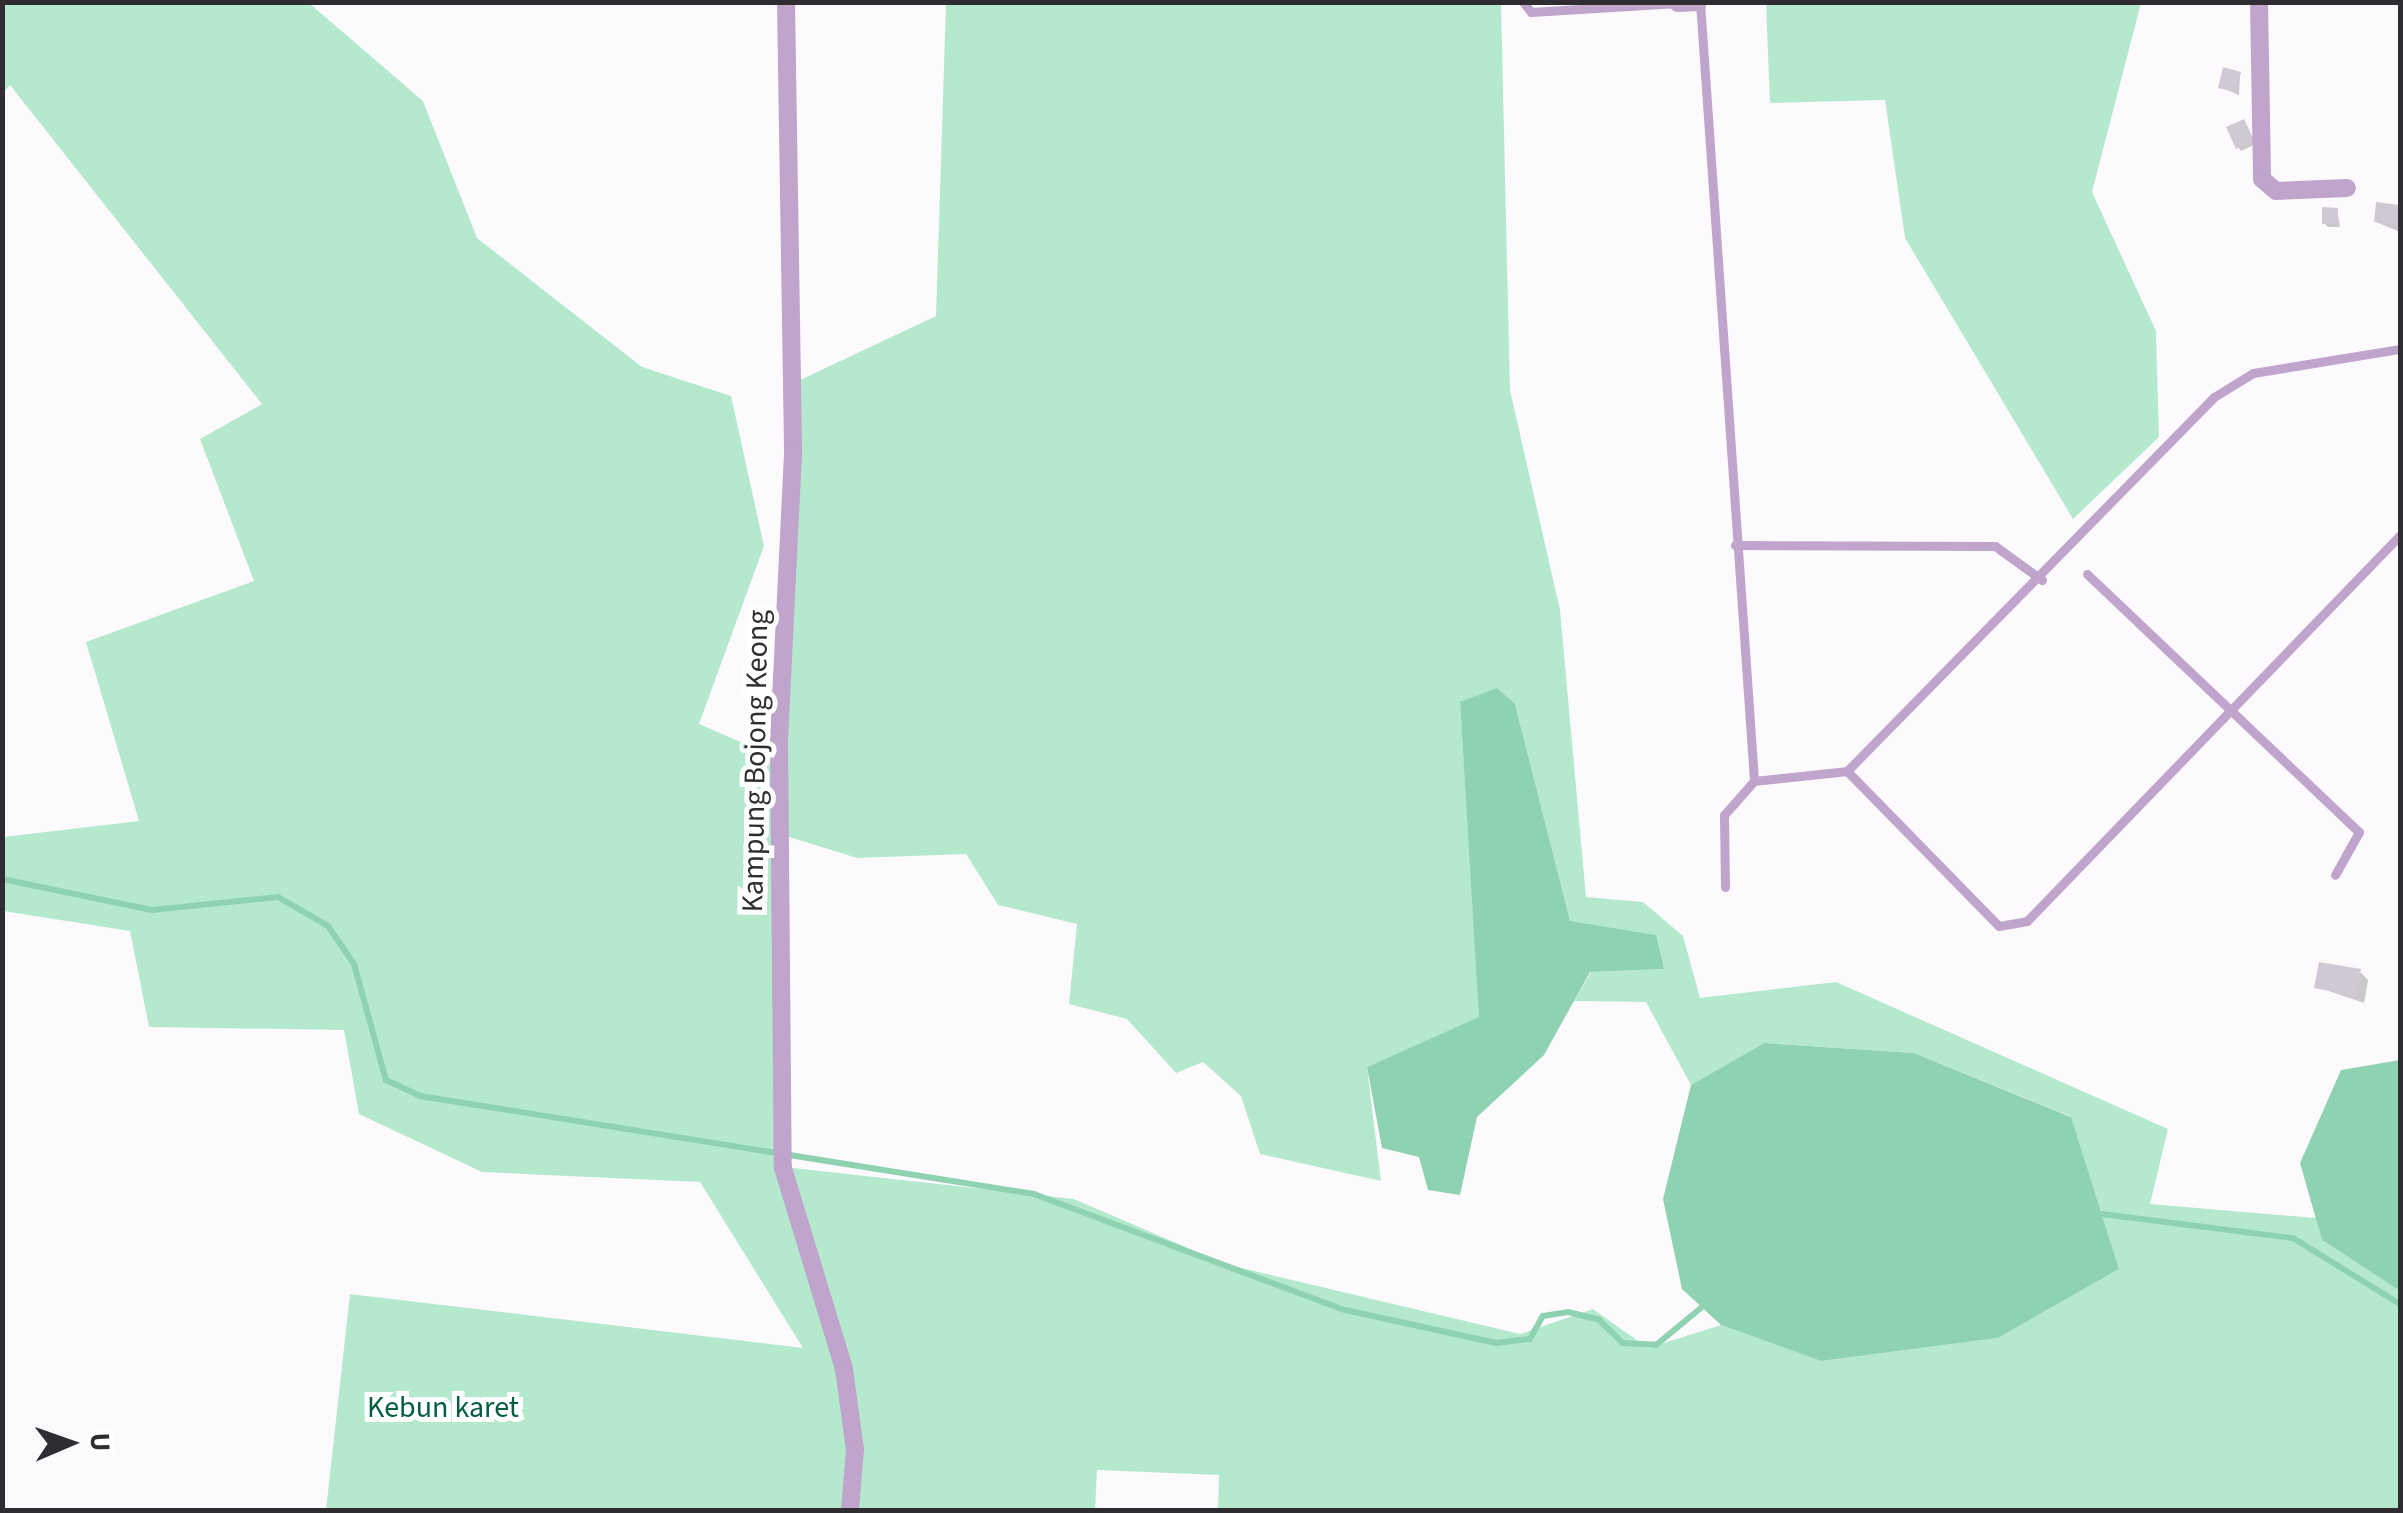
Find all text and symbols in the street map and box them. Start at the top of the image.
street label: Kampung Bojong Keong [735,609,777,913]
park label: Kebun karet [367,1390,519,1426]
north arrow [20,1393,120,1493]
text: U [80,1432,120,1452]

